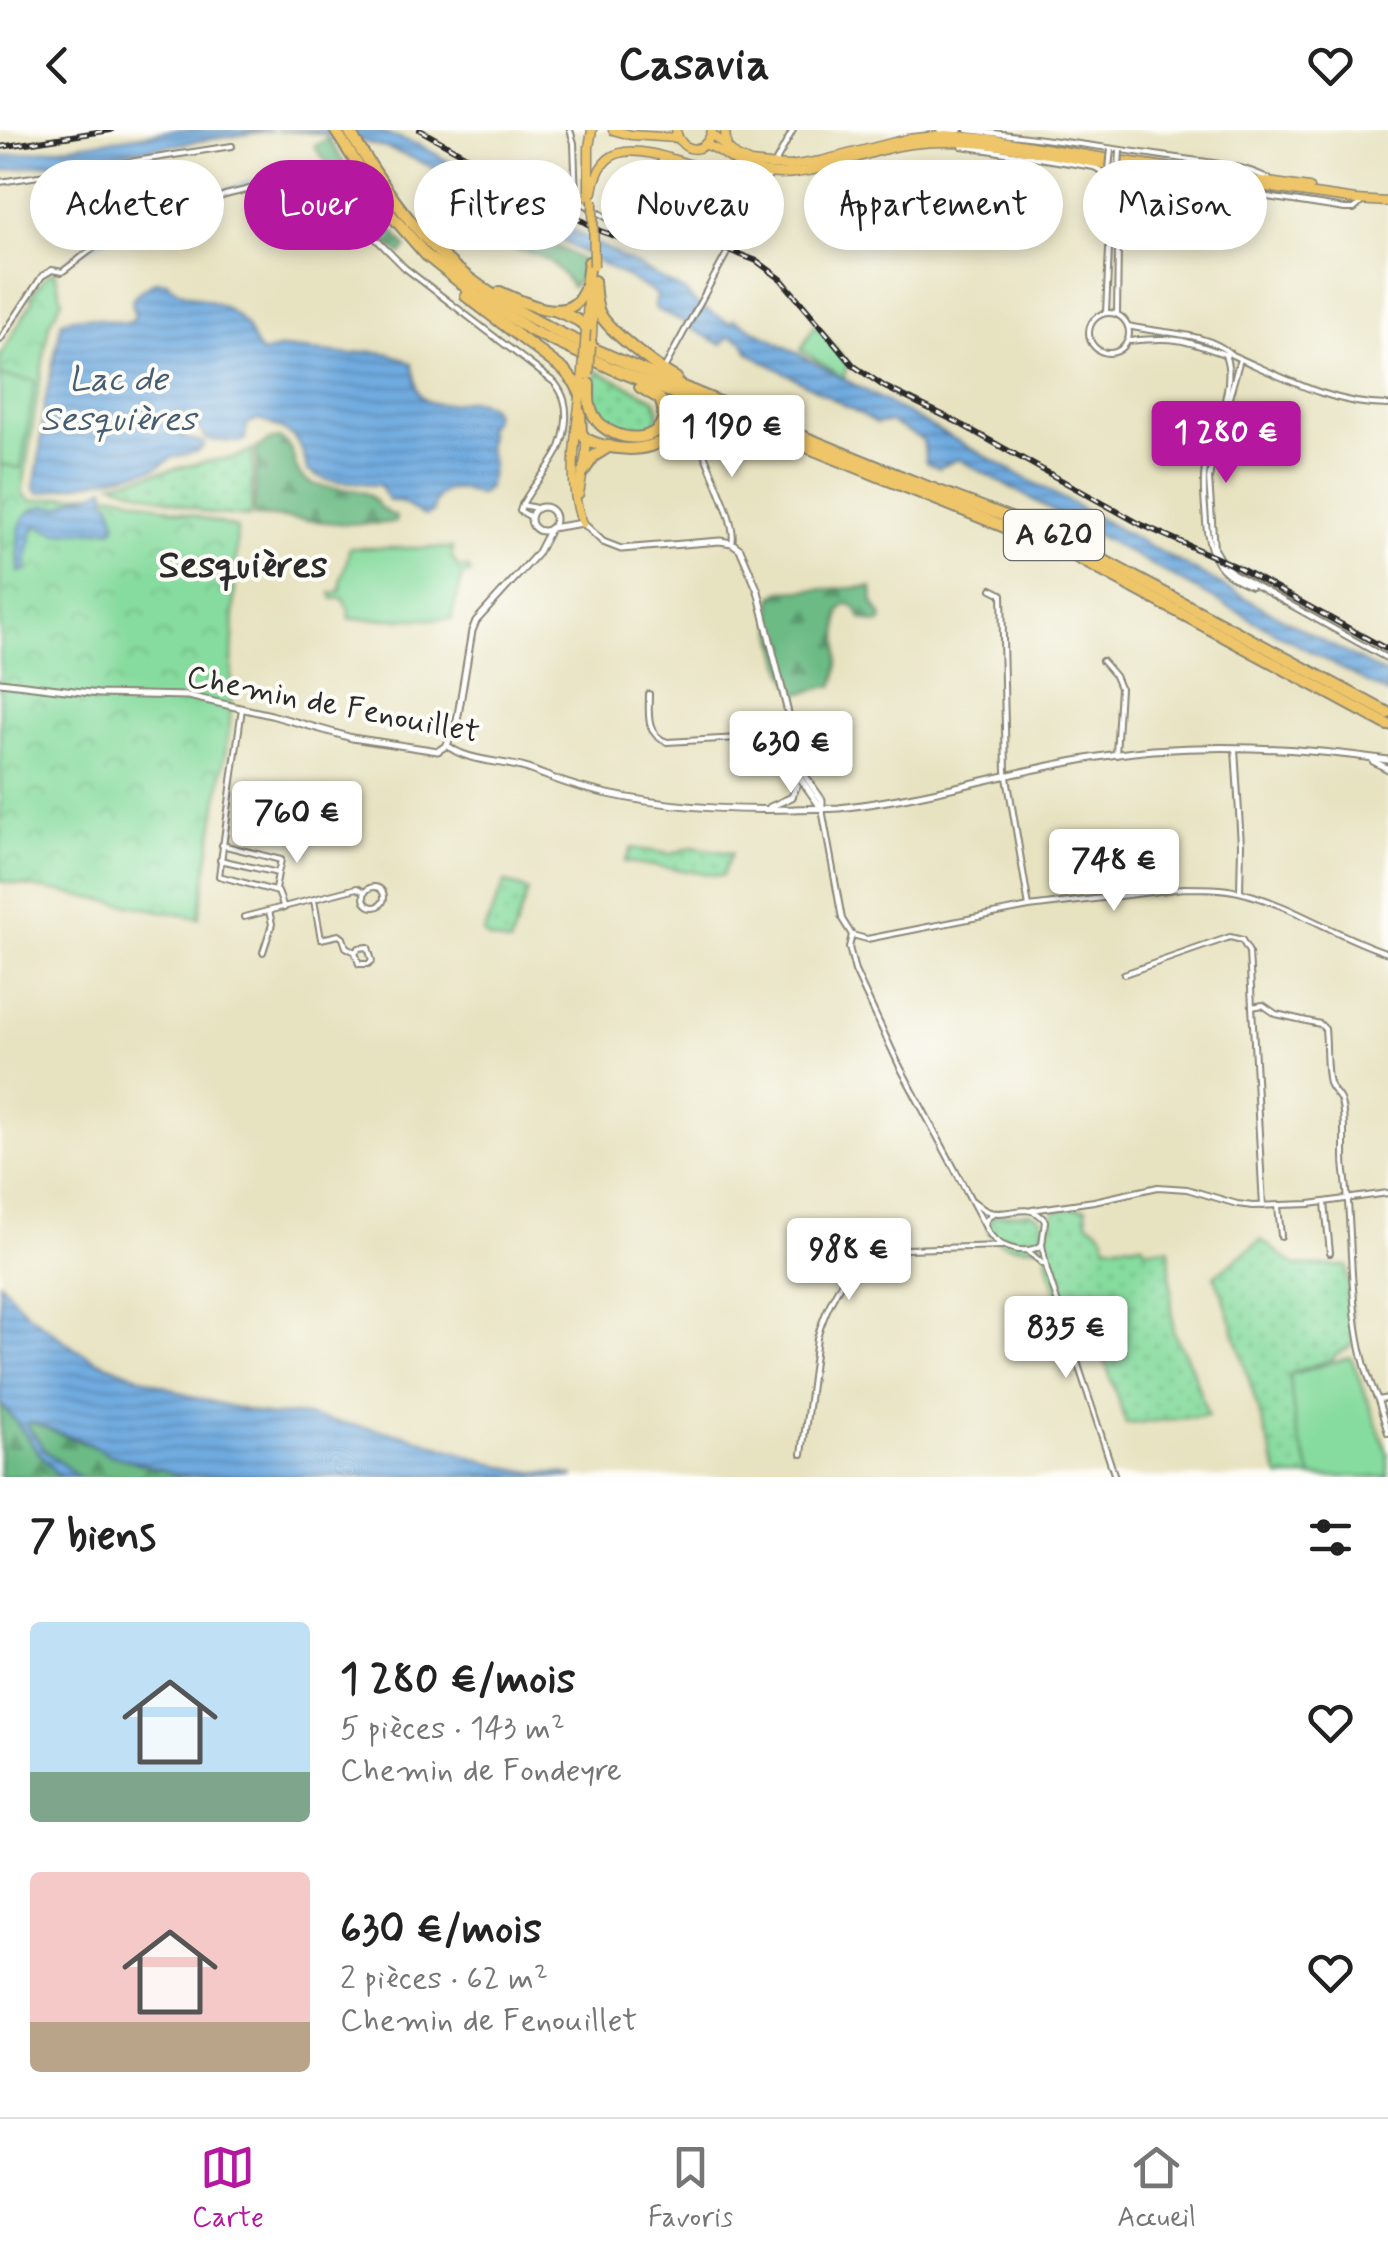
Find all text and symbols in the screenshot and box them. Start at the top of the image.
text: Casavia [618,36,770,95]
icon: back [30,38,85,93]
icon: heart [1303,38,1358,93]
chip: Acheter [30,160,224,250]
chip: Louer [244,160,394,250]
chip: Filtres [414,160,581,250]
chip: Nouveau [601,160,784,250]
chip: Appartement [804,160,1063,250]
chip: Maison [1083,160,1267,250]
water label: Lac de Sesquières [40,357,199,443]
pin: 1 190 € [640,395,824,480]
pin: 1 280 € [1134,401,1318,486]
text: 1 190 € [681,406,783,448]
text: 1 280 € [1174,412,1278,454]
road number: A 620 [1004,510,1104,560]
district label: Sesquières [159,542,327,592]
street label: Chemin de Fenouillet [183,656,483,754]
pin: 630 € [721,711,861,796]
text: 630 € [752,722,830,764]
pin: 760 € [227,781,367,866]
text: 760 € [254,792,340,834]
pin: 748 € [1044,829,1184,914]
text: 748 € [1071,840,1157,882]
pin: 988 € [779,1218,919,1303]
text: 988 € [809,1229,889,1271]
pin: 835 € [996,1296,1136,1381]
text: 835 € [1026,1307,1106,1349]
text: 7 biens [30,1510,156,1565]
icon: filters [1303,1510,1358,1565]
text: 1 280 €/mois [340,1653,576,1708]
icon: home [110,1662,230,1782]
icon: heart [1303,1695,1358,1750]
text: 5 pièces · 143 m² [340,1708,565,1750]
text: Chemin de Fondeyre [340,1750,622,1792]
text: 630 €/mois [340,1903,542,1958]
icon: home [110,1912,230,2032]
icon: heart [1303,1945,1358,2000]
text: 2 pièces · 62 m² [340,1958,548,2000]
text: Chemin de Fenouillet [340,2000,637,2042]
tab: Carte [192,2140,264,2237]
tab: Favoris [648,2140,733,2237]
tab: Accueil [1117,2140,1196,2237]

